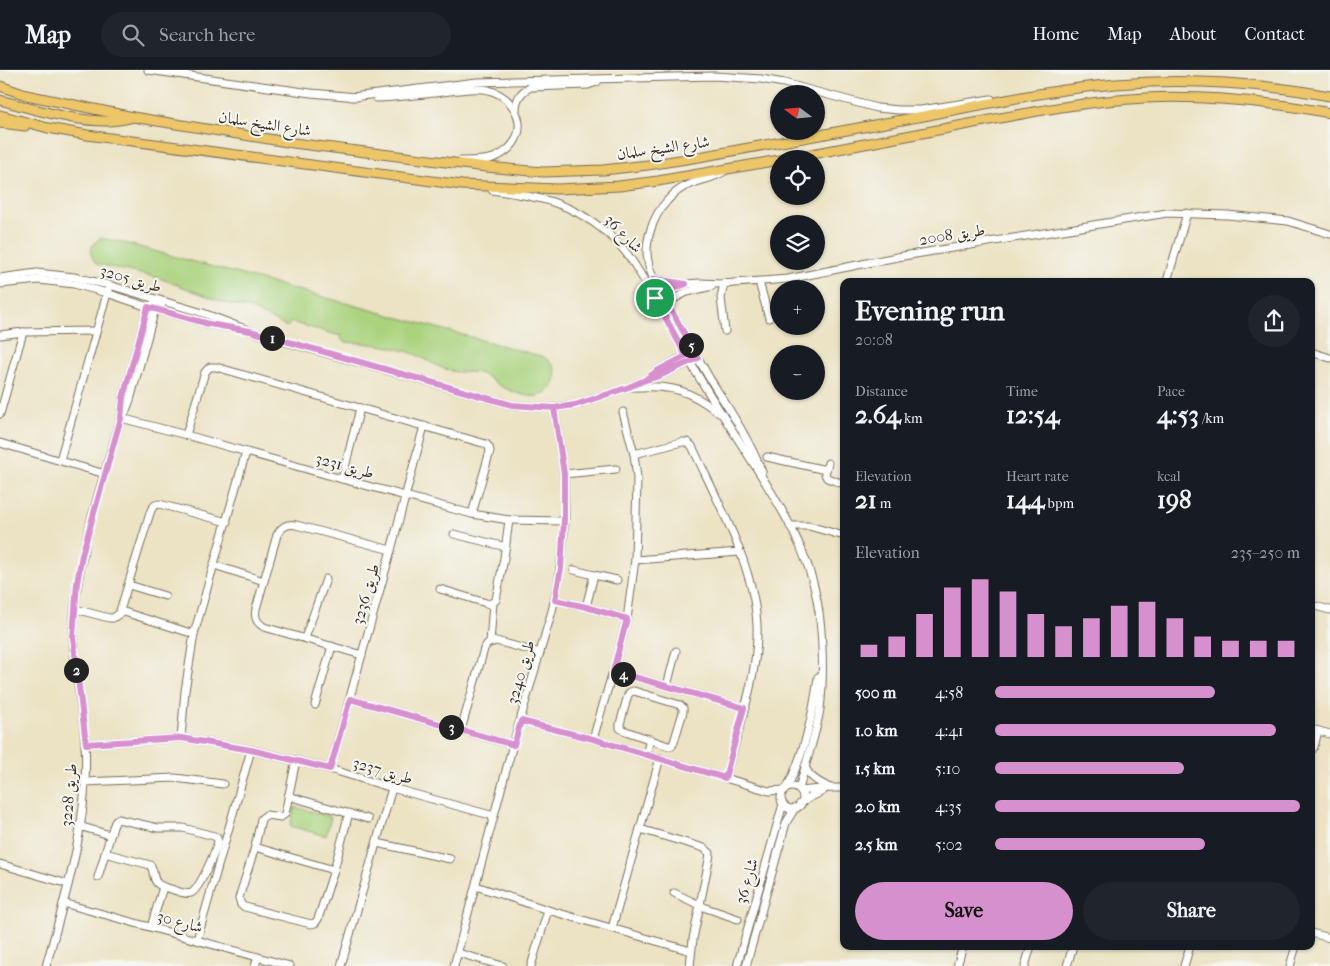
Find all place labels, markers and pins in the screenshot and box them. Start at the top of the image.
pin [634,277,676,319]
pin: 1 [260,326,284,350]
pin: 5 [678,332,704,358]
pin: 2 [64,658,88,682]
pin: 4 [610,662,636,686]
pin: 3 [438,714,464,740]

